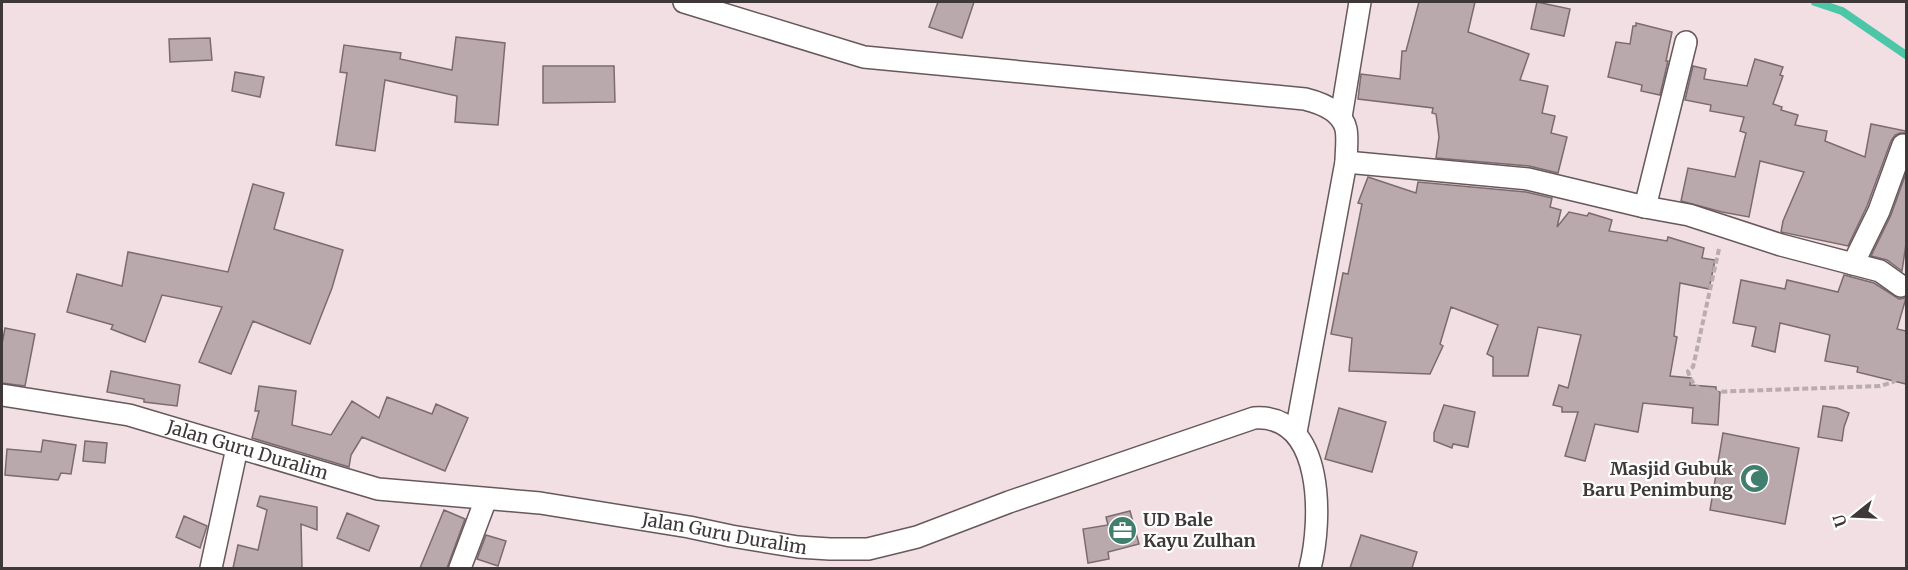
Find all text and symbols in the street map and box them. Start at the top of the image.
street label: Jalan Guru Duralim [163,415,331,485]
place label: Masjid Gubuk Baru Penimbung [1582,457,1733,501]
mosque icon: Masjid Gubuk Baru Penimbung [1738,463,1770,495]
north arrow [1824,486,1884,546]
street label: Jalan Guru Duralim [639,507,809,559]
place label: UD Bale Kayu Zulhan [1143,508,1256,552]
text: U [1828,512,1851,529]
office icon: UD Bale Kayu Zulhan [1106,514,1138,546]

